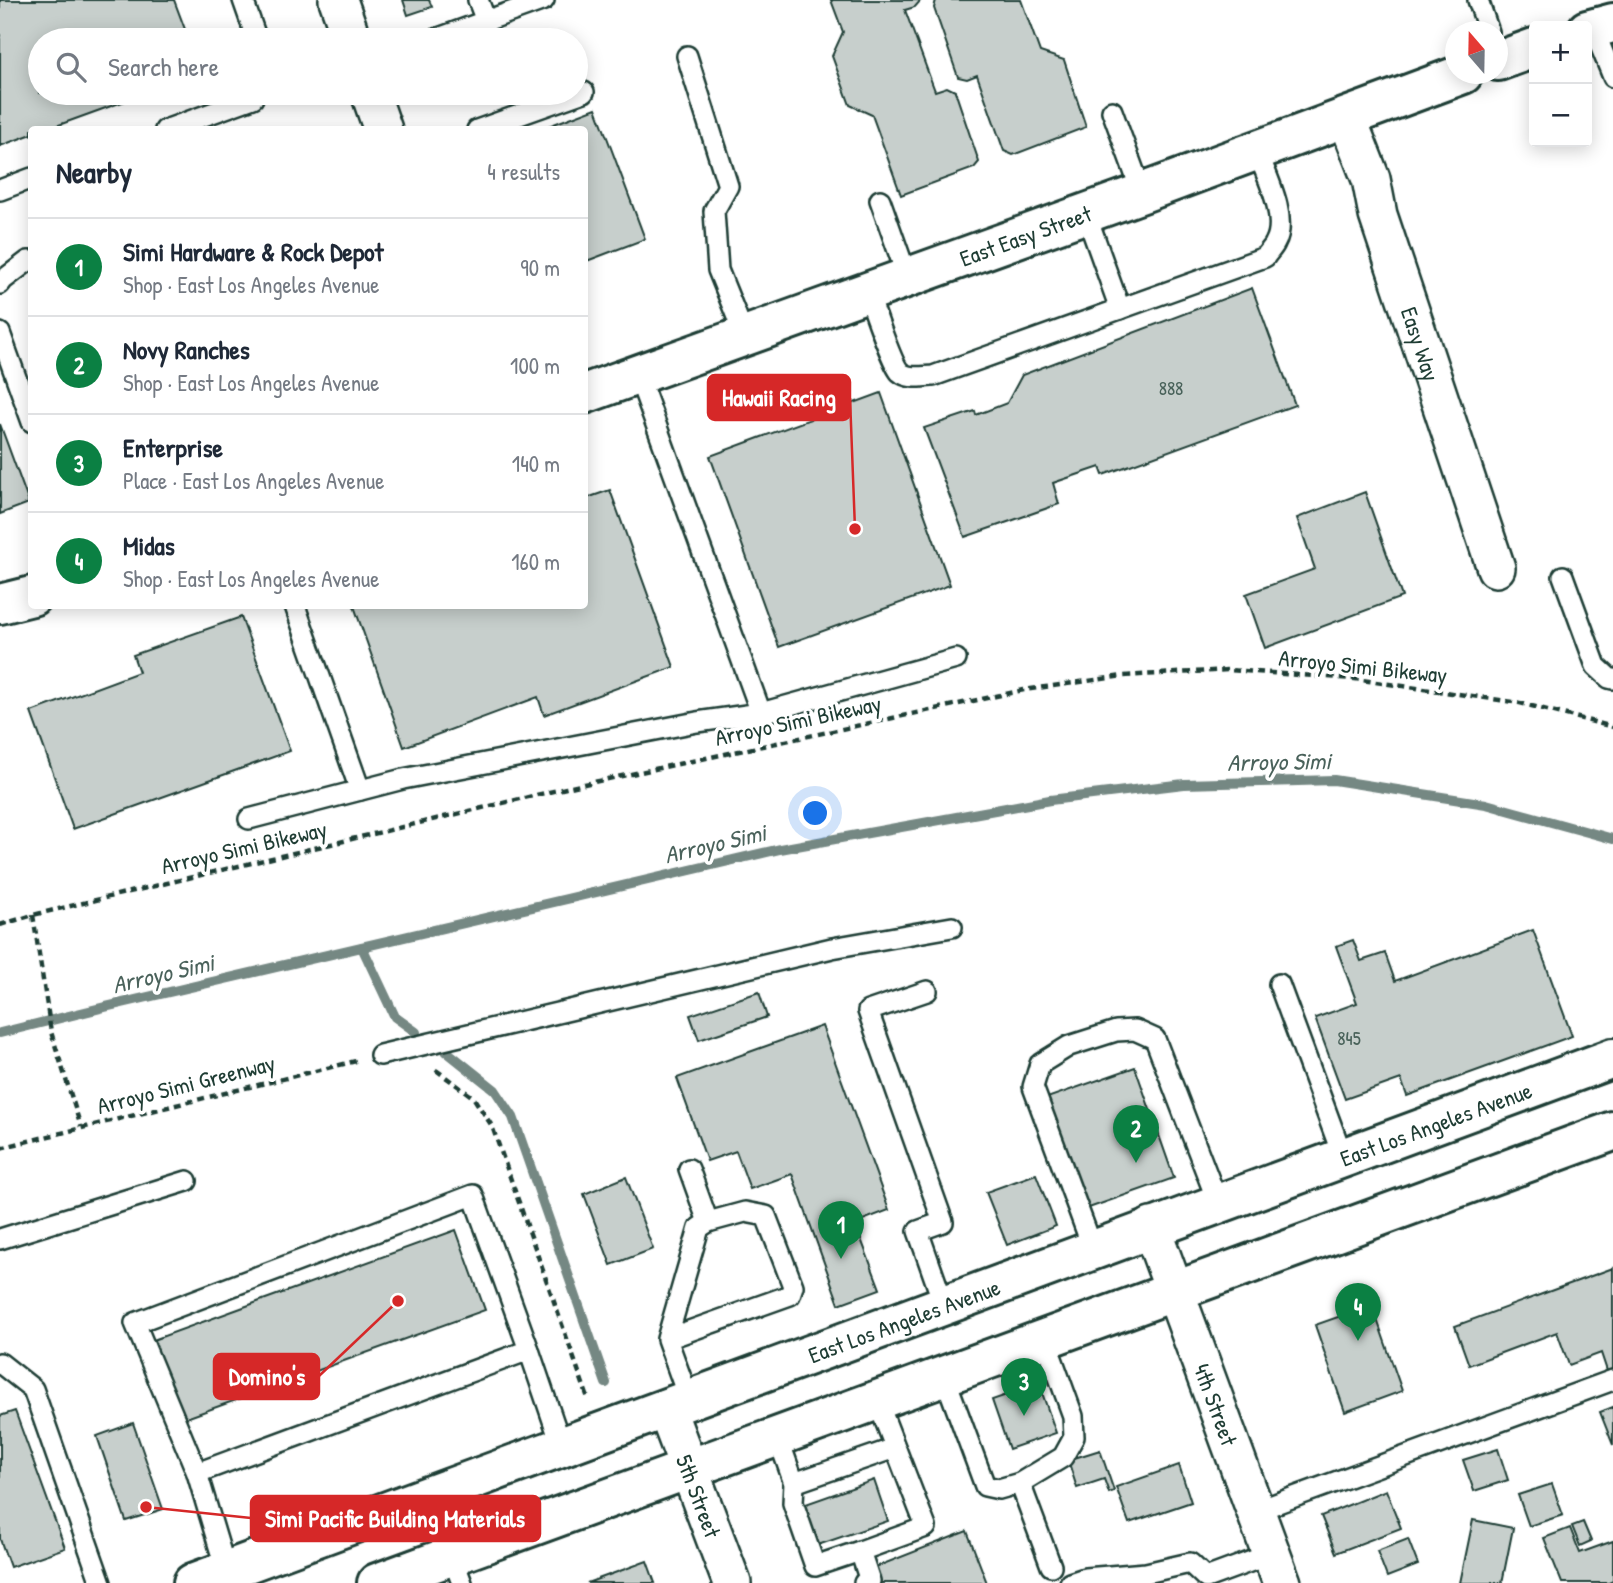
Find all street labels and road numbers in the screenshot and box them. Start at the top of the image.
street label: East Easy Street [955,197,1096,273]
street label: Easy Way [1394,303,1448,385]
street label: Arroyo Simi Bikeway [1277,642,1449,690]
street label: Arroyo Simi Bikeway [712,687,884,753]
street label: Arroyo Simi Bikeway [158,813,330,881]
street label: Arroyo Simi Greenway [94,1047,278,1121]
street label: East Los Angeles Avenue [1336,1074,1536,1173]
street label: East Los Angeles Avenue [804,1271,1004,1370]
street label: 4th Street [1187,1359,1246,1451]
street label: 5th Street [669,1450,729,1543]

